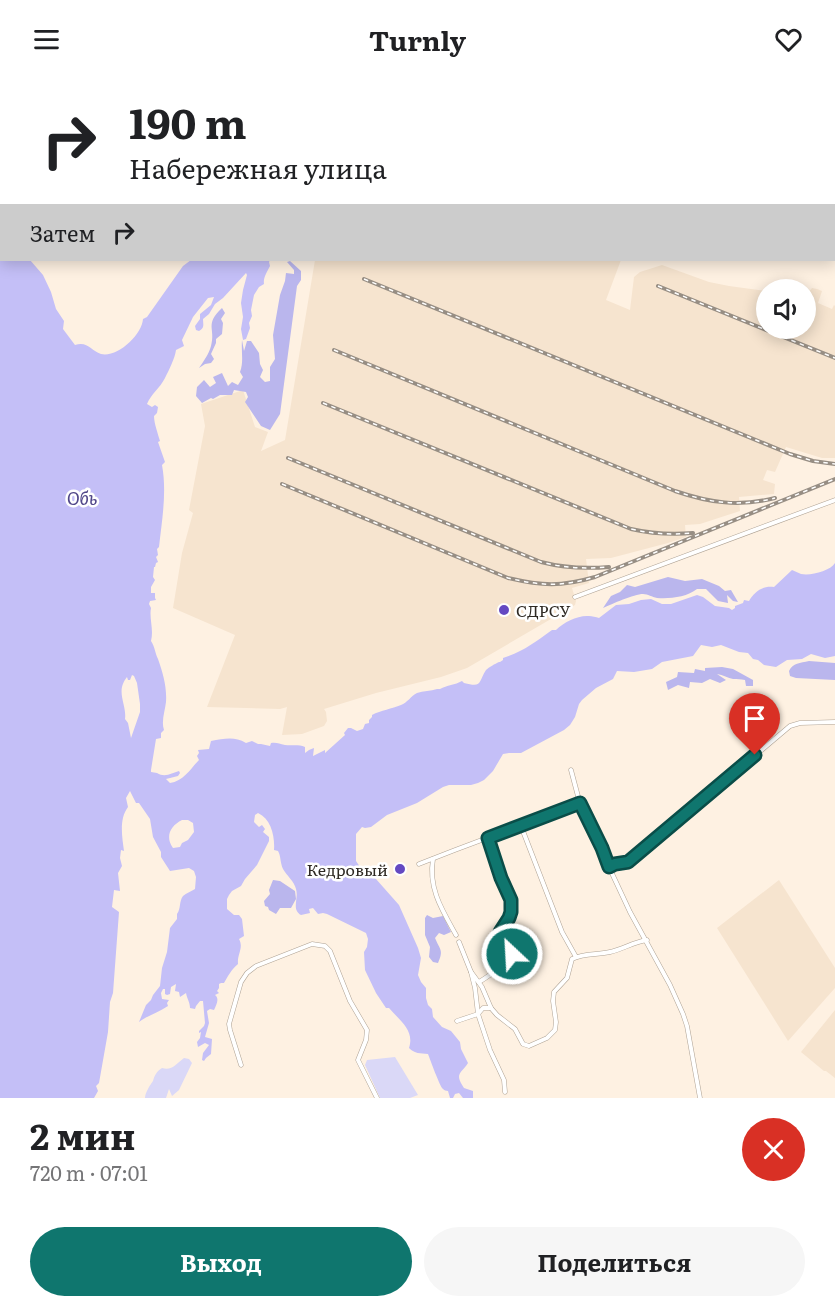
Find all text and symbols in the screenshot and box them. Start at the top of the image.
text: Turnly [369,19,466,59]
icon: menu [30,23,63,56]
icon: heart [772,23,805,56]
text: 190 m [129,90,247,152]
icon: right [30,102,108,180]
text: Набережная улица [129,147,387,187]
text: Затем [30,216,95,249]
icon: right [107,216,140,249]
map controls [756,279,816,339]
button: sound [756,279,816,339]
water label: Обь [67,484,97,511]
place label: СДРСУ [516,598,570,622]
marker: СДРСУ [497,603,511,617]
pin [729,693,780,755]
icon: arrive [738,702,771,735]
place label: Кедровый [306,857,388,881]
marker: Кедровый [393,862,407,876]
position arrow [480,922,544,986]
text: 2 мин [30,1108,136,1161]
button: close [742,1118,805,1181]
text: 720 m · 07:01 [30,1157,148,1187]
button: Выход [30,1227,412,1296]
button: Поделиться [424,1227,805,1296]

